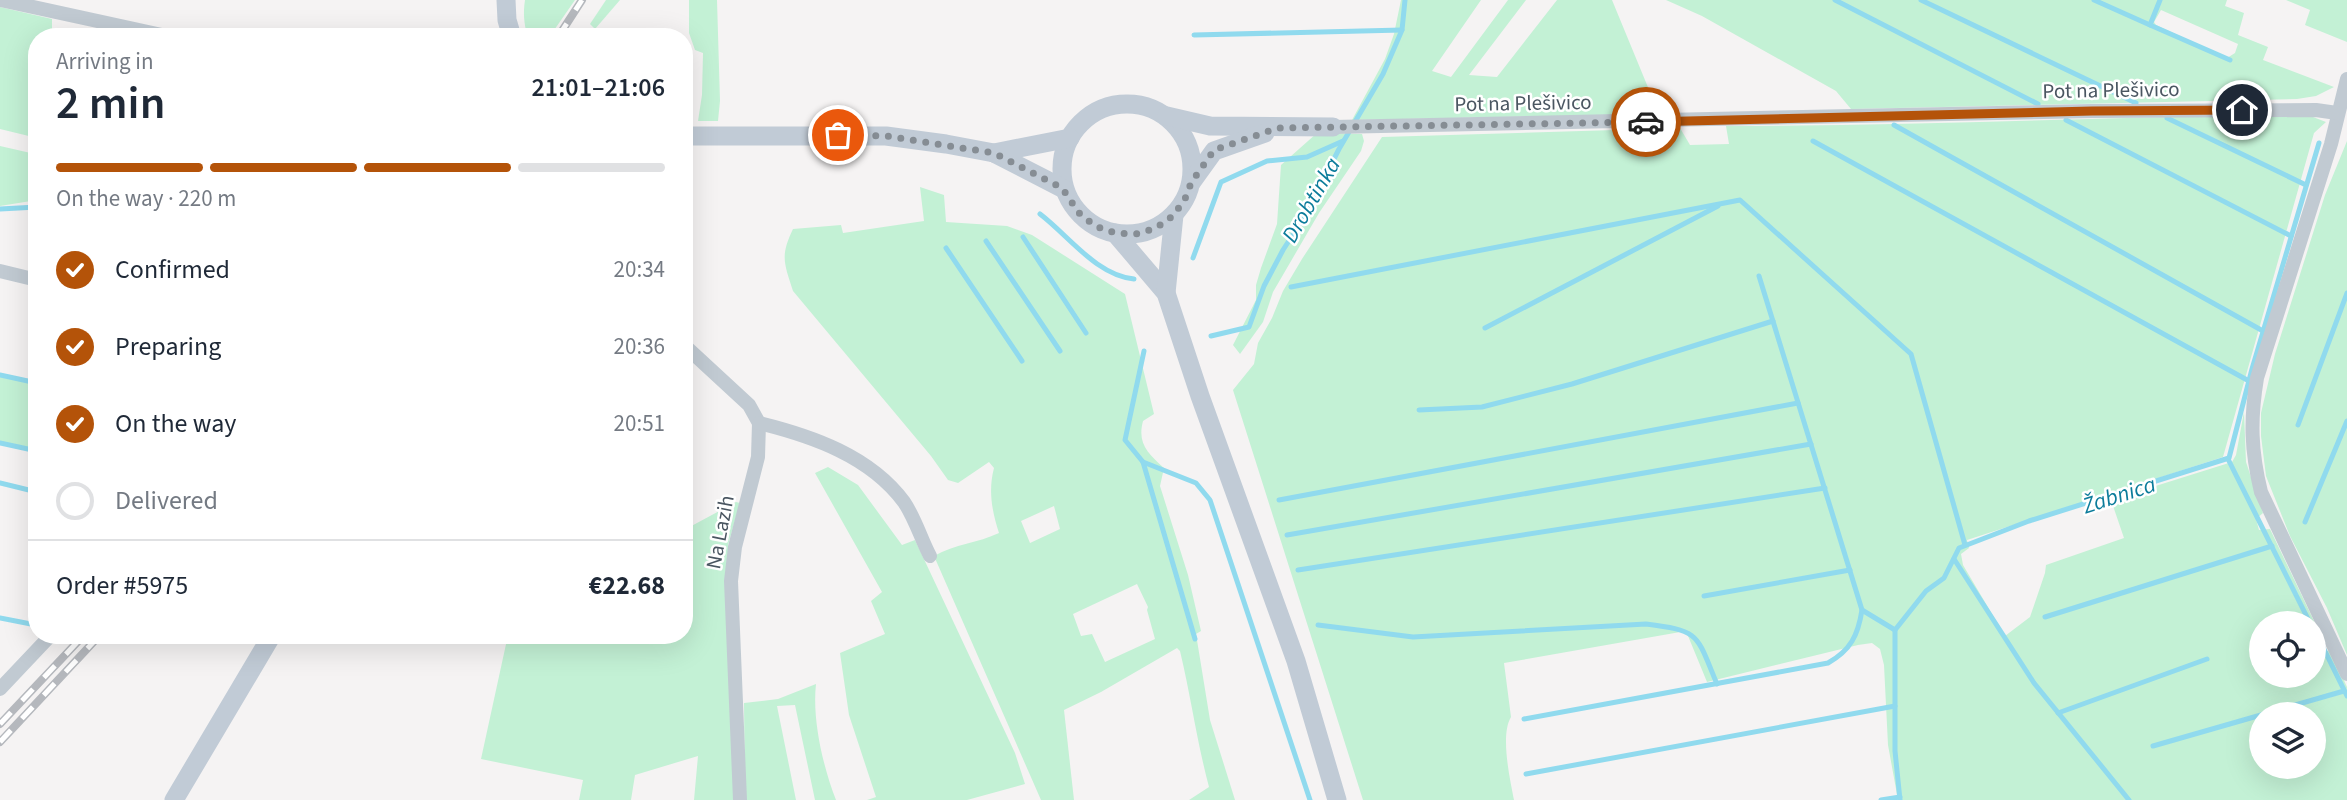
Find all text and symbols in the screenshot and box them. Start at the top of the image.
text: Arriving in [56,45,154,78]
text: 21:01–21:06 [532,69,665,106]
text: 2 min [56,71,165,136]
street label: Pot na Plešivico [2042,74,2180,106]
pin [2212,80,2272,140]
street label: Pot na Plešivico [1454,87,1592,119]
courier [1611,87,1681,157]
icon: home [2223,91,2261,129]
icon: car [1627,103,1665,141]
pin [808,105,868,165]
icon: bag [819,116,857,154]
water label: Drobtinka [1273,151,1349,249]
text: On the way · 220 m [56,182,236,215]
icon: check [56,251,94,289]
text: Confirmed [115,251,230,288]
text: 20:34 [614,253,665,286]
icon: check [56,328,94,366]
text: Preparing [115,328,221,365]
text: 20:36 [614,330,665,363]
icon: check [56,405,94,443]
text: On the way [115,405,236,442]
text: 20:51 [614,407,665,440]
water label: Žabnica [2077,468,2160,523]
text: Delivered [115,482,218,519]
street label: Na Lazih [698,492,742,572]
text: Order #5975 [56,567,188,604]
text: €22.68 [589,567,665,604]
map controls [2249,611,2326,779]
button: locate [2249,611,2326,688]
button: layers [2249,702,2326,779]

